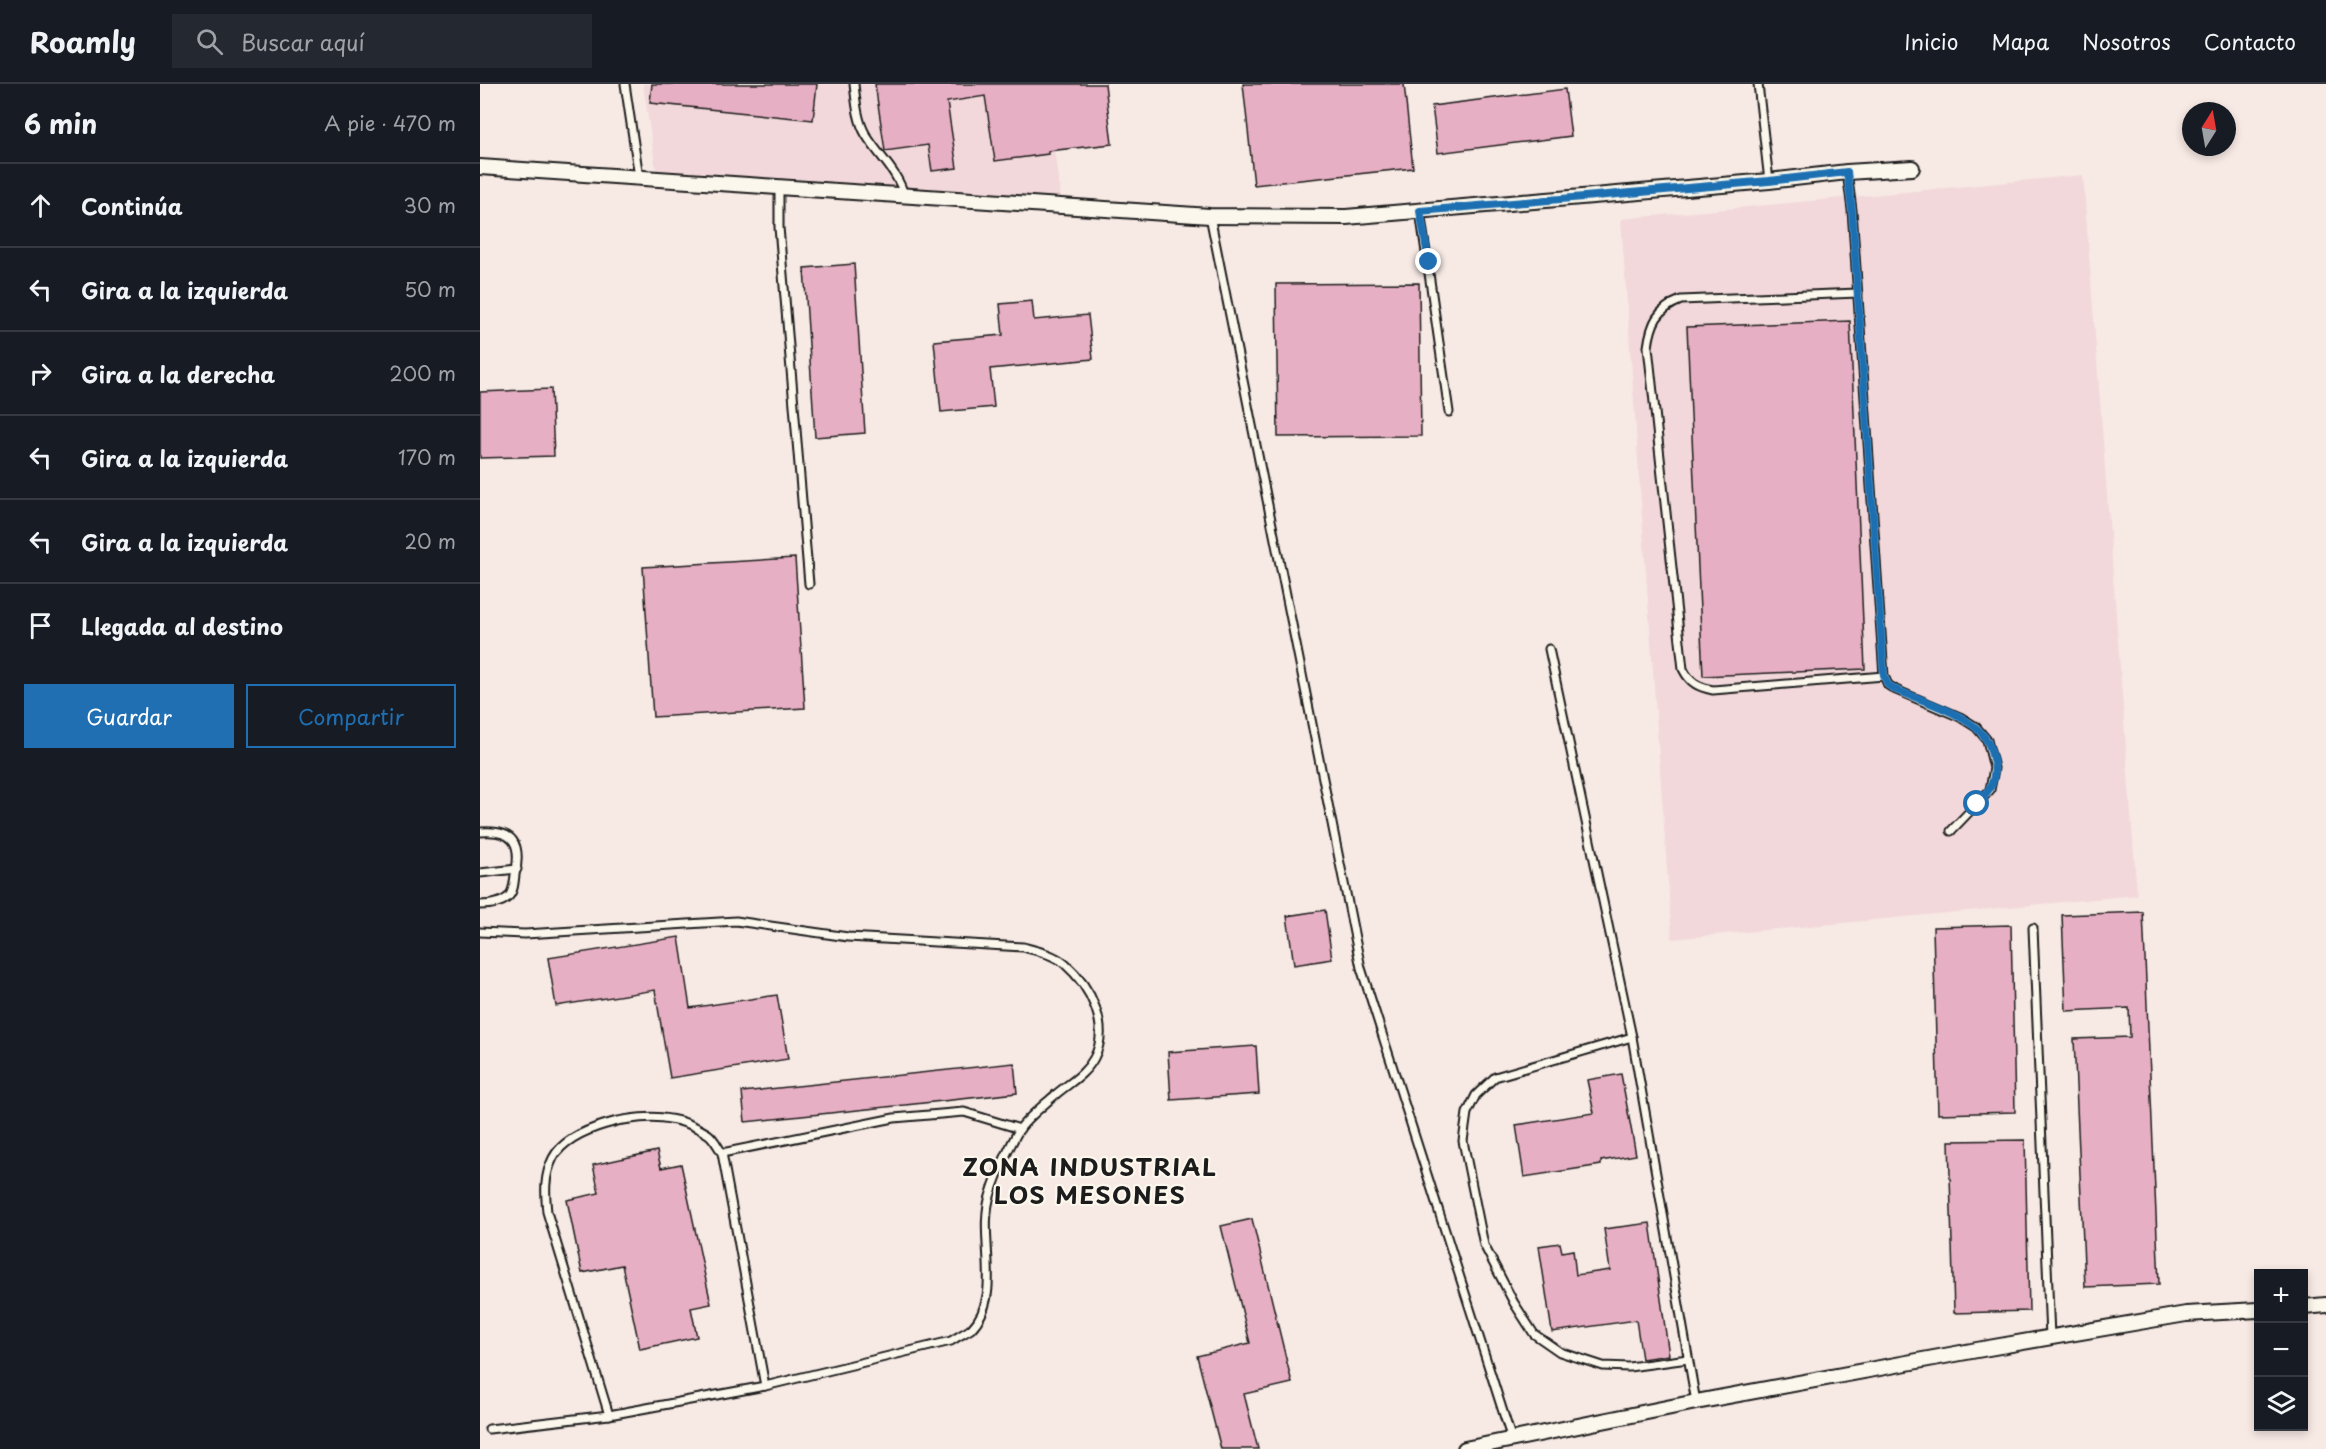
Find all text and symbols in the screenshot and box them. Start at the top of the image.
search box [172,14,592,68]
text: Roamly [30,20,136,63]
icon: search [193,25,226,58]
text: Buscar aquí [241,25,365,58]
text: Inicio [1904,25,1958,57]
text: Mapa [1991,25,2049,57]
text: Nosotros [2082,25,2171,57]
text: Contacto [2204,25,2296,57]
north arrow [2182,102,2236,156]
text: 6 min [24,104,97,143]
text: A pie · 470 m [324,108,456,138]
icon: ahead [24,189,57,222]
text: Continúa [81,189,183,222]
text: 30 m [403,190,456,220]
route end [1415,248,1441,274]
icon: left [24,273,57,306]
text: Gira a la izquierda [81,273,288,306]
text: 50 m [404,274,456,304]
icon: right [24,357,57,390]
text: Gira a la derecha [81,357,275,390]
text: 200 m [389,358,456,388]
icon: left [24,441,57,474]
text: Gira a la izquierda [81,441,288,474]
text: 170 m [398,442,456,472]
icon: left [24,525,57,558]
text: Gira a la izquierda [81,525,288,558]
text: 20 m [404,526,456,556]
icon: arrive [24,609,57,642]
text: Llegada al destino [81,609,283,642]
button: Guardar [24,684,234,748]
button: Compartir [246,684,456,748]
route start [1963,790,1989,816]
district label: ZONA INDUSTRIAL LOS MESONES [963,1148,1217,1212]
map controls [2254,1269,2308,1431]
button: + [2254,1269,2308,1323]
button: − [2254,1323,2308,1377]
button: layers [2254,1377,2308,1431]

